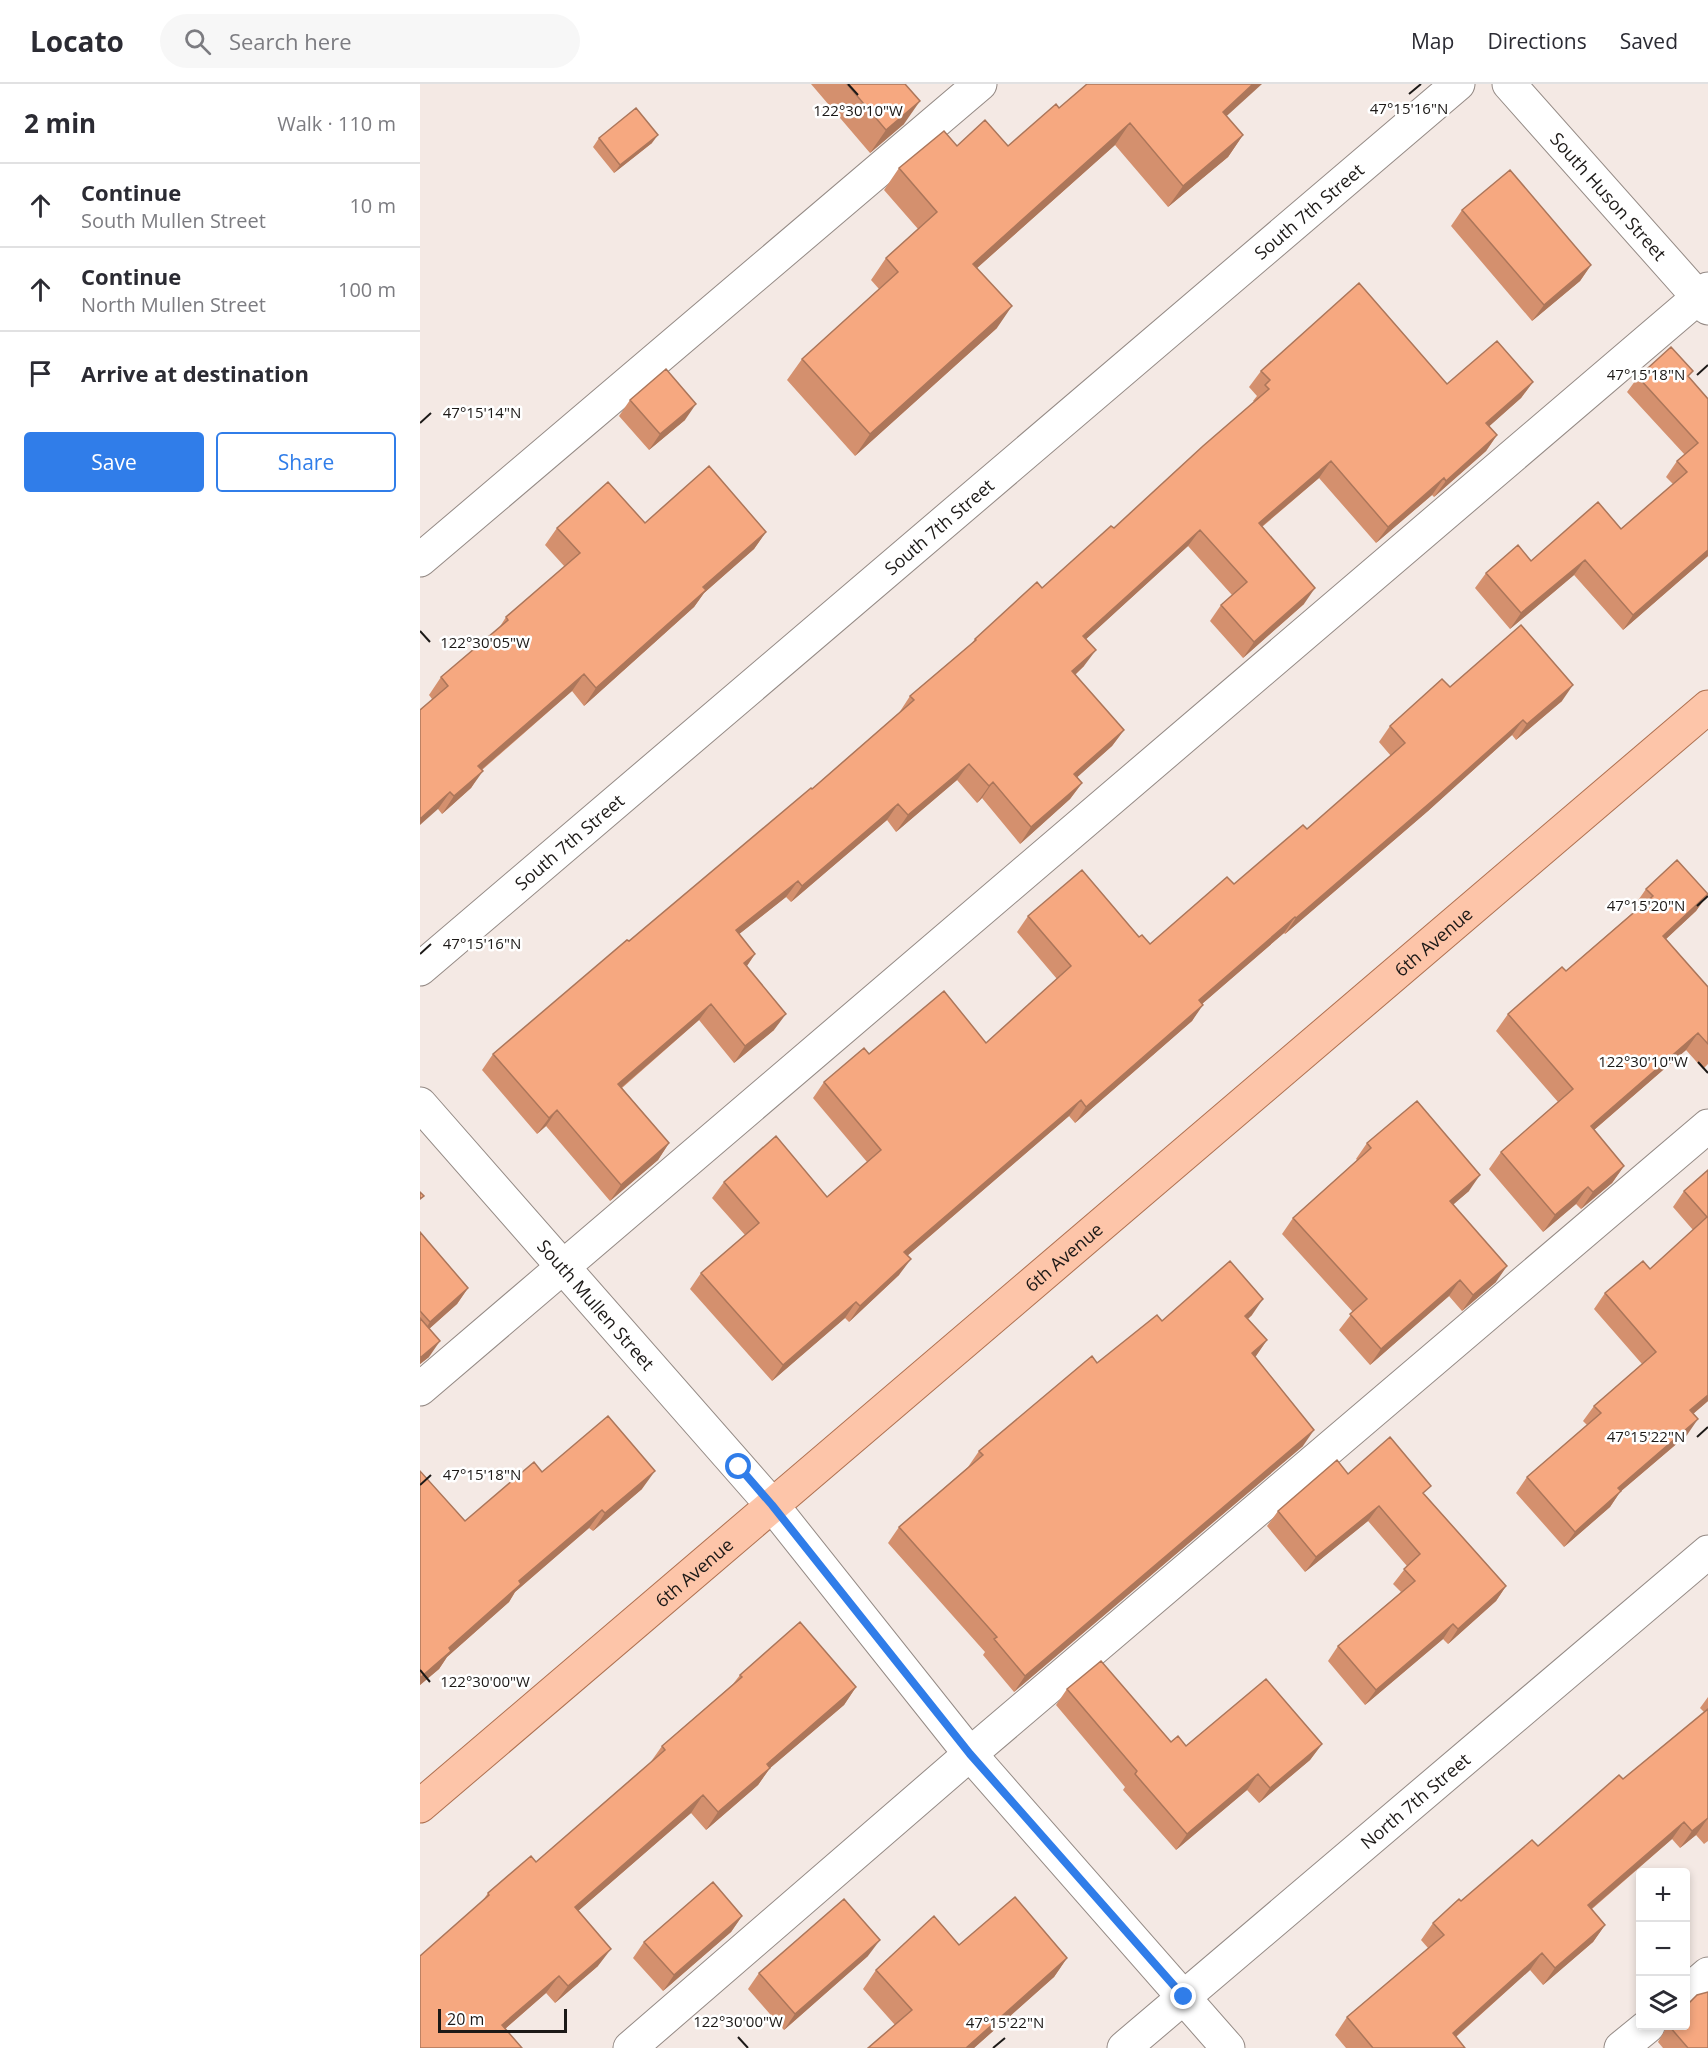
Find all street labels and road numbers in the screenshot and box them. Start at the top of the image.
street label: South Huson Street [1545,127,1672,265]
street label: South 7th Street [1249,158,1369,265]
street label: South 7th Street [879,473,999,580]
street label: South 7th Street [509,788,629,895]
street label: 6th Avenue [1389,901,1477,981]
street label: 6th Avenue [1020,1217,1108,1297]
street label: South Mullen Street [532,1234,660,1375]
street label: 6th Avenue [650,1532,738,1612]
street label: North 7th Street [1355,1747,1475,1854]

